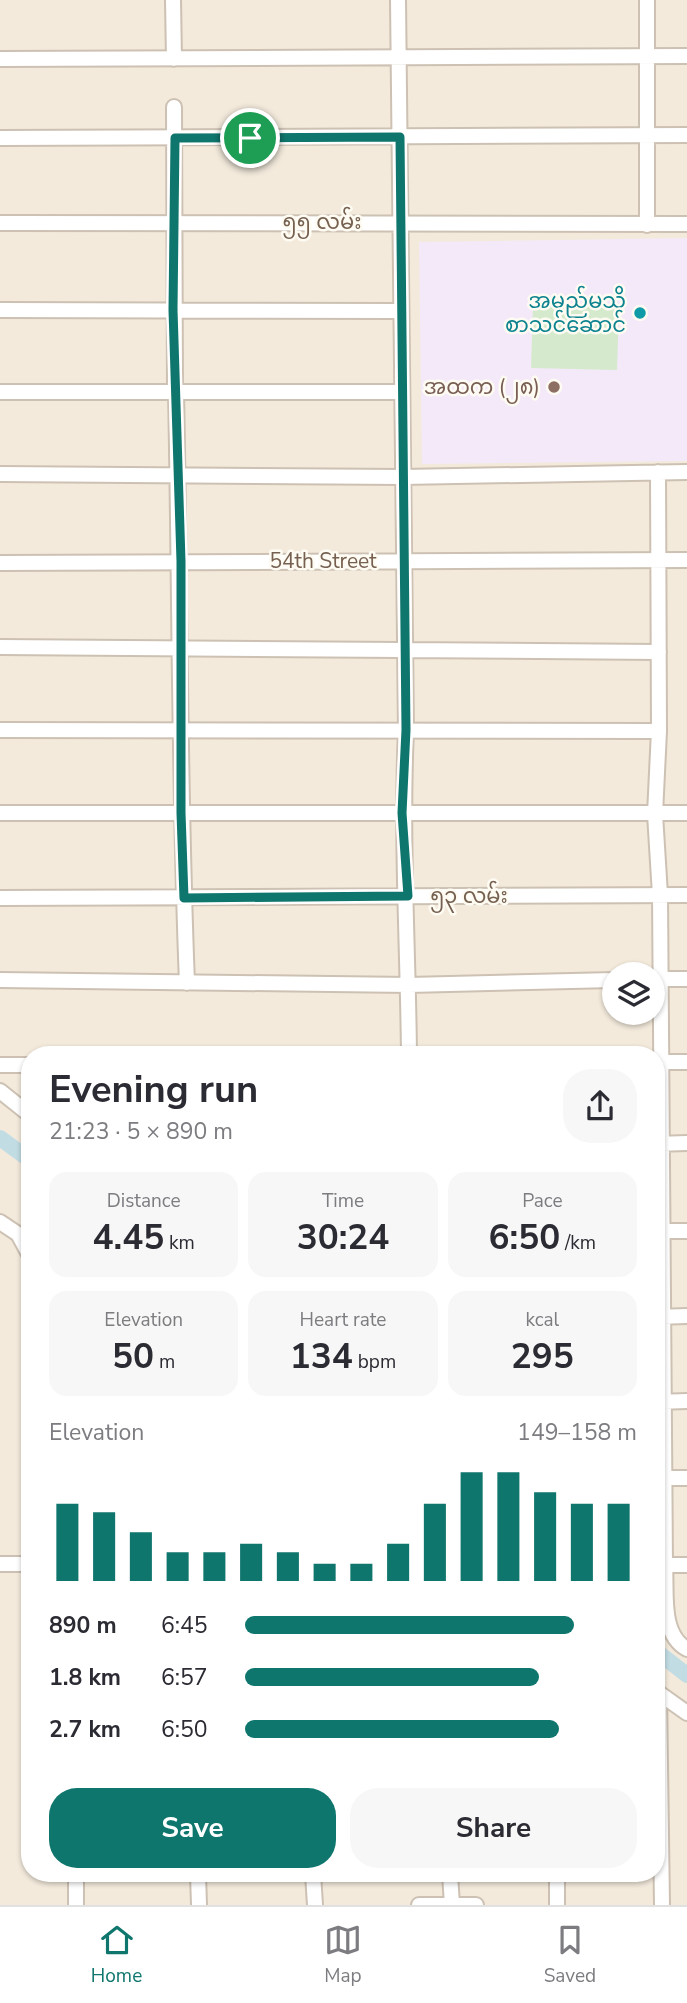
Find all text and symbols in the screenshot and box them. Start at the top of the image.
pin [220,108,280,168]
icon: arrive [231,119,269,157]
street label: ၅၅ လမ်း [283,206,361,239]
place label: အမည်မသိ စာသင်ဆောင် [505,285,626,339]
marker: အမည်မသိ စာသင်ဆောင် [632,305,648,321]
place label: အထက (၂၈) [424,373,540,404]
marker: အထက (၂၈) [546,379,562,395]
street label: 54th Street [269,547,377,575]
street label: ၅၃ လမ်း [430,880,508,913]
map controls [602,962,665,1025]
button: layers [602,962,665,1025]
text: Evening run [49,1064,258,1115]
button: share [563,1069,637,1143]
text: 21:23 · 5 × 890 m [49,1116,233,1147]
text: Distance [107,1188,181,1214]
text: Time [322,1188,364,1214]
text: Pace [522,1188,563,1214]
text: 4.45 [92,1214,164,1261]
text: 30:24 [297,1214,389,1261]
text: 6:50 [488,1214,560,1261]
text: km [164,1230,195,1256]
text: /km [560,1230,596,1256]
text: Elevation [104,1307,183,1333]
text: Heart rate [300,1307,386,1333]
text: kcal [525,1307,559,1333]
text: 50 [112,1333,154,1380]
text: 134 [290,1333,353,1380]
text: 295 [511,1333,574,1380]
text: m [154,1349,175,1375]
text: bpm [353,1349,396,1375]
text: Elevation [49,1417,144,1448]
text: 149–158 m [517,1417,637,1448]
text: 890 m [49,1610,117,1641]
text: 6:45 [161,1610,208,1641]
text: 1.8 km [49,1662,121,1693]
text: 6:57 [161,1662,208,1693]
text: 2.7 km [49,1714,121,1745]
text: 6:50 [161,1714,208,1745]
button: Save [49,1788,336,1868]
button: Share [350,1788,637,1868]
tab: Home [91,1921,142,1989]
tab: Map [324,1921,362,1989]
tab: Saved [544,1921,596,1989]

